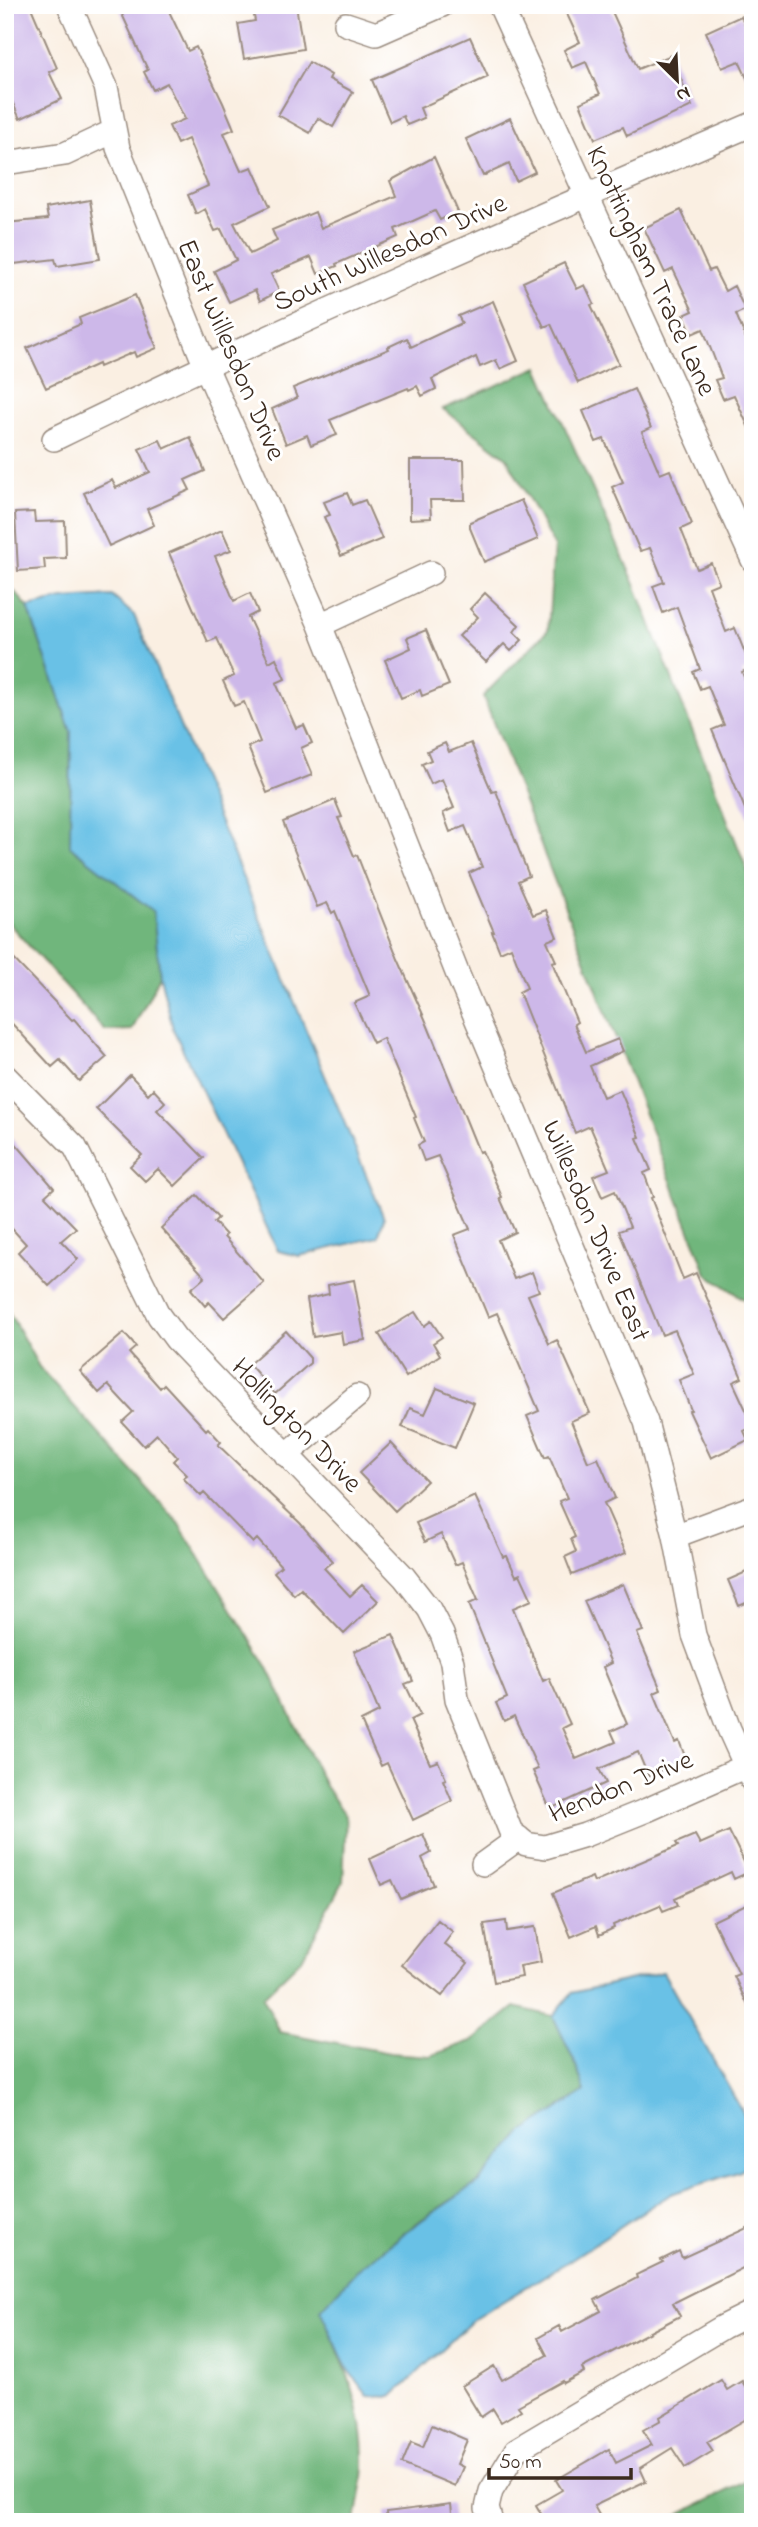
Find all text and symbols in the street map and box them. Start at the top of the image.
north arrow [642,46,712,116]
text: N [671,78,694,108]
street label: Knottingham Trace Lane [574,140,726,404]
street label: South Willesdon Drive [267,184,514,324]
street label: East Willesdon Drive [165,233,295,468]
street label: Willesdon Drive East [530,1114,660,1348]
street label: Hollington Drive [220,1350,371,1504]
street label: Hendon Drive [543,1741,700,1836]
scale bar [489,2436,630,2480]
text: 50 m [499,2448,542,2478]

